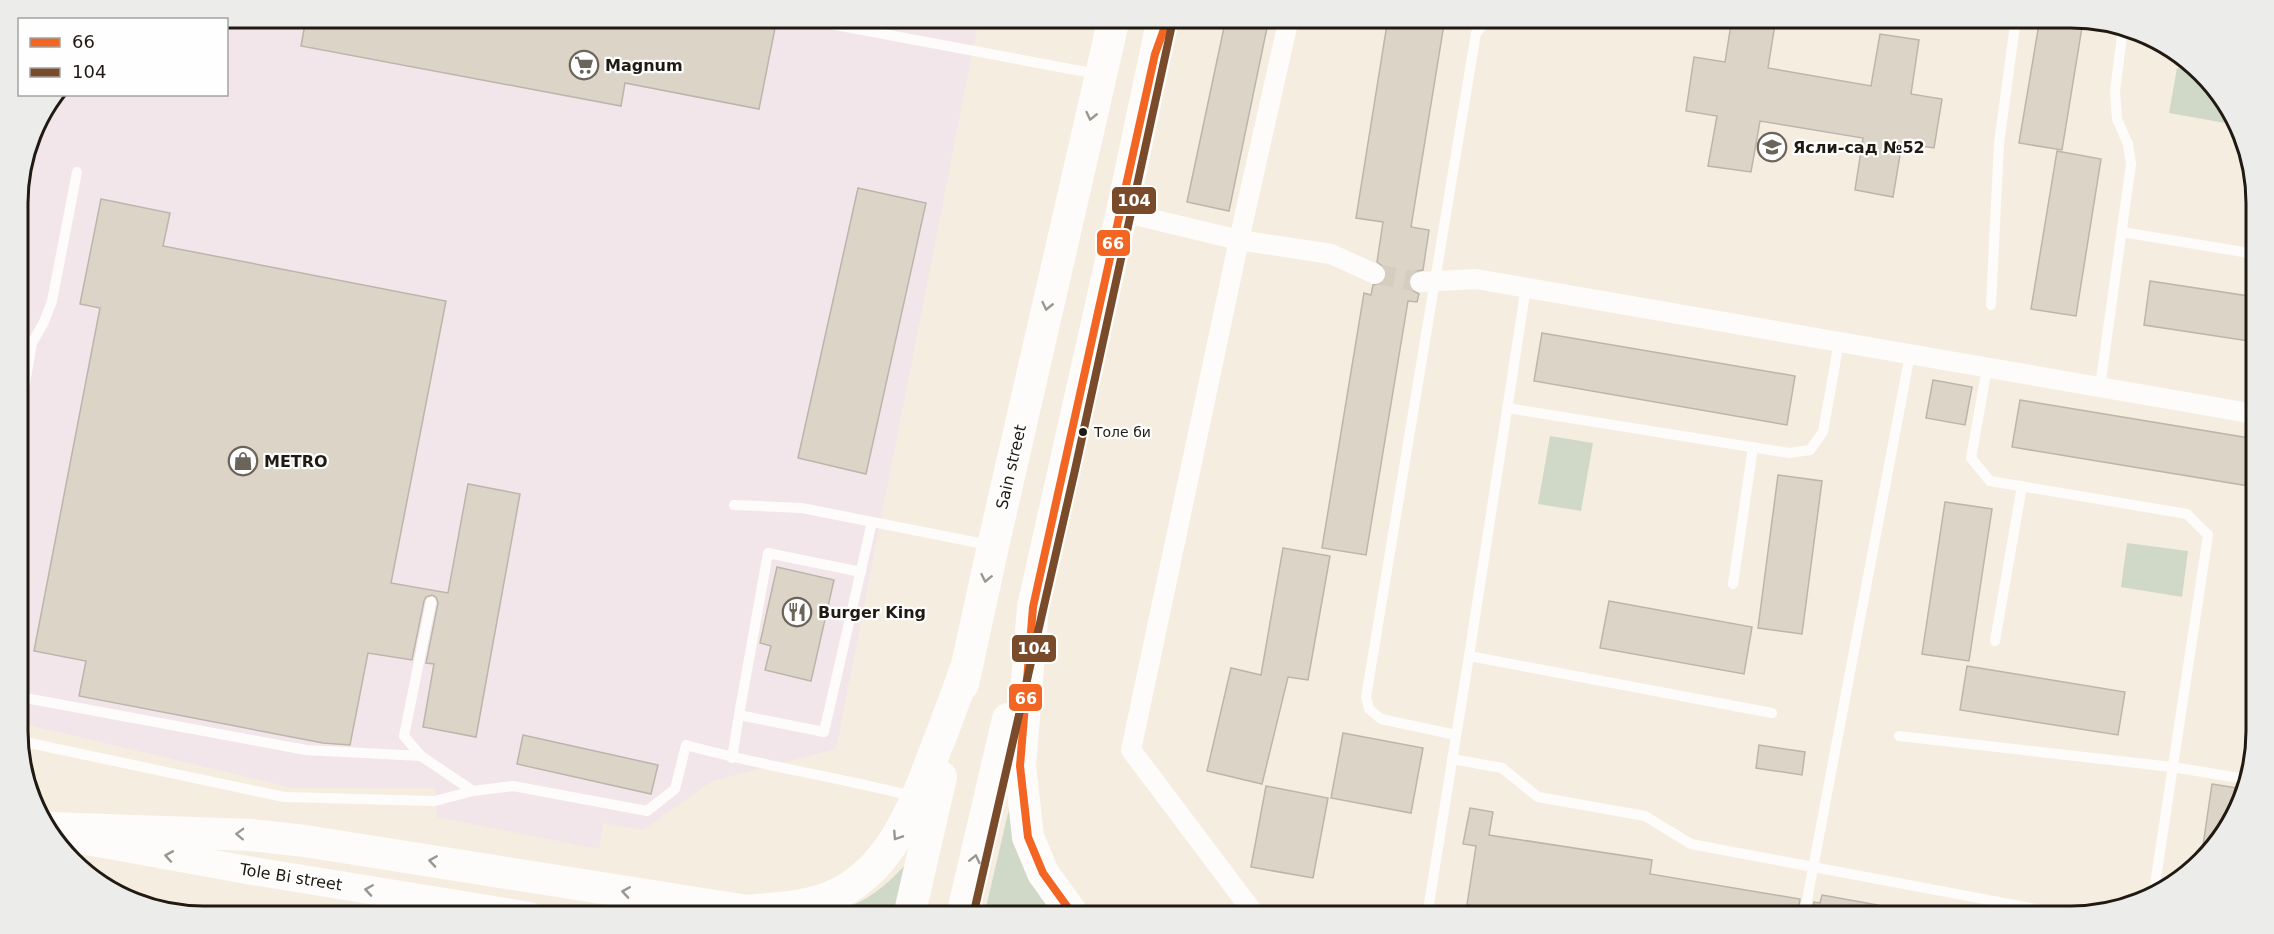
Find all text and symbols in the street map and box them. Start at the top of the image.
legend [18,18,228,96]
text: 66 [72,31,95,52]
supermarket icon: Magnum [568,49,600,81]
place label: Magnum [605,56,683,75]
text: 104 [72,61,106,82]
one-way arrow [1085,111,1098,121]
school or university icon: Ясли-сад №52 [1756,131,1788,163]
place label: Ясли-сад №52 [1793,138,1925,157]
line badge: 104 [1111,186,1157,215]
text: 104 [1117,191,1151,210]
line badge: 66 [1096,229,1131,257]
text: 66 [1102,234,1124,253]
one-way arrow [1042,301,1055,311]
street label: Sain street [992,423,1030,511]
place label: Толе би [1093,424,1151,440]
marker: Толе би [1077,426,1089,438]
shop icon: METRO [227,445,259,477]
place label: METRO [264,452,328,471]
one-way arrow [980,573,993,583]
restaurant icon: Burger King [781,596,813,628]
place label: Burger King [818,603,926,622]
line badge: 104 [1011,634,1057,663]
text: 104 [1017,639,1051,658]
line badge: 66 [1008,683,1043,712]
text: 66 [1015,689,1037,708]
one-way arrow [236,828,245,841]
one-way arrow [893,830,905,840]
one-way arrow [164,850,174,863]
one-way arrow [968,854,981,864]
one-way arrow [429,855,439,868]
street label: Tole Bi street [237,859,344,894]
one-way arrow [364,884,373,896]
one-way arrow [621,886,630,898]

